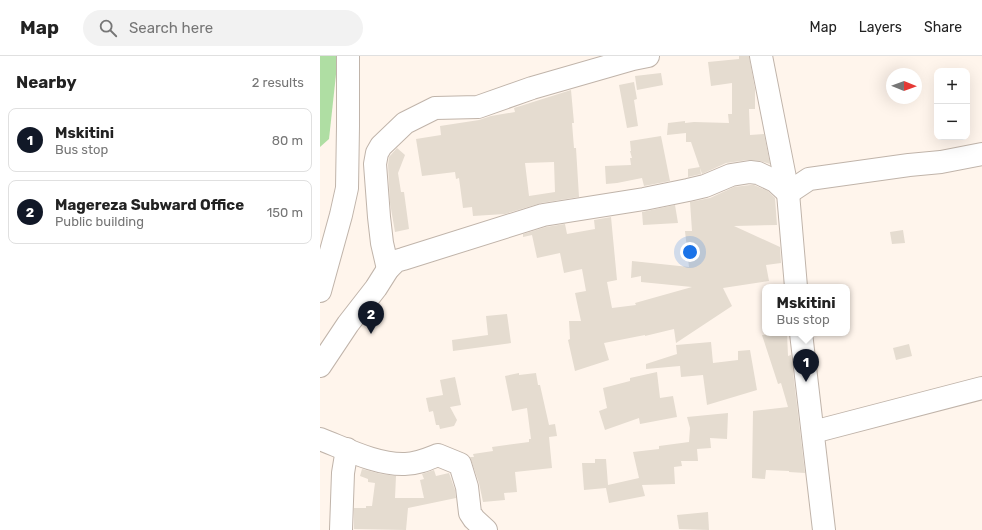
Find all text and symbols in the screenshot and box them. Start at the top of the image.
search box [83,10,363,46]
text: Map [20,16,59,39]
icon: search [97,17,119,39]
text: Search here [129,19,213,37]
text: Map [810,19,837,36]
text: Layers [859,19,902,36]
text: Share [924,19,962,36]
north arrow [886,68,922,104]
map controls [934,68,970,140]
button: + [934,68,970,104]
text: Nearby [16,72,77,92]
text: 2 results [252,75,304,90]
button: − [934,104,970,140]
text: Mskitini [55,124,114,142]
text: 1 [27,133,33,148]
text: 80 m [272,133,303,148]
text: Bus stop [55,142,108,157]
text: Magereza Subward Office [55,196,244,214]
text: 2 [26,205,34,220]
text: 150 m [267,205,303,220]
text: Public building [55,214,144,229]
your location [680,242,700,262]
popup [762,284,850,336]
text: Mskitini [776,294,836,312]
pin: 2 [358,301,384,334]
text: Bus stop [776,312,830,327]
pin: 1 [793,349,819,382]

